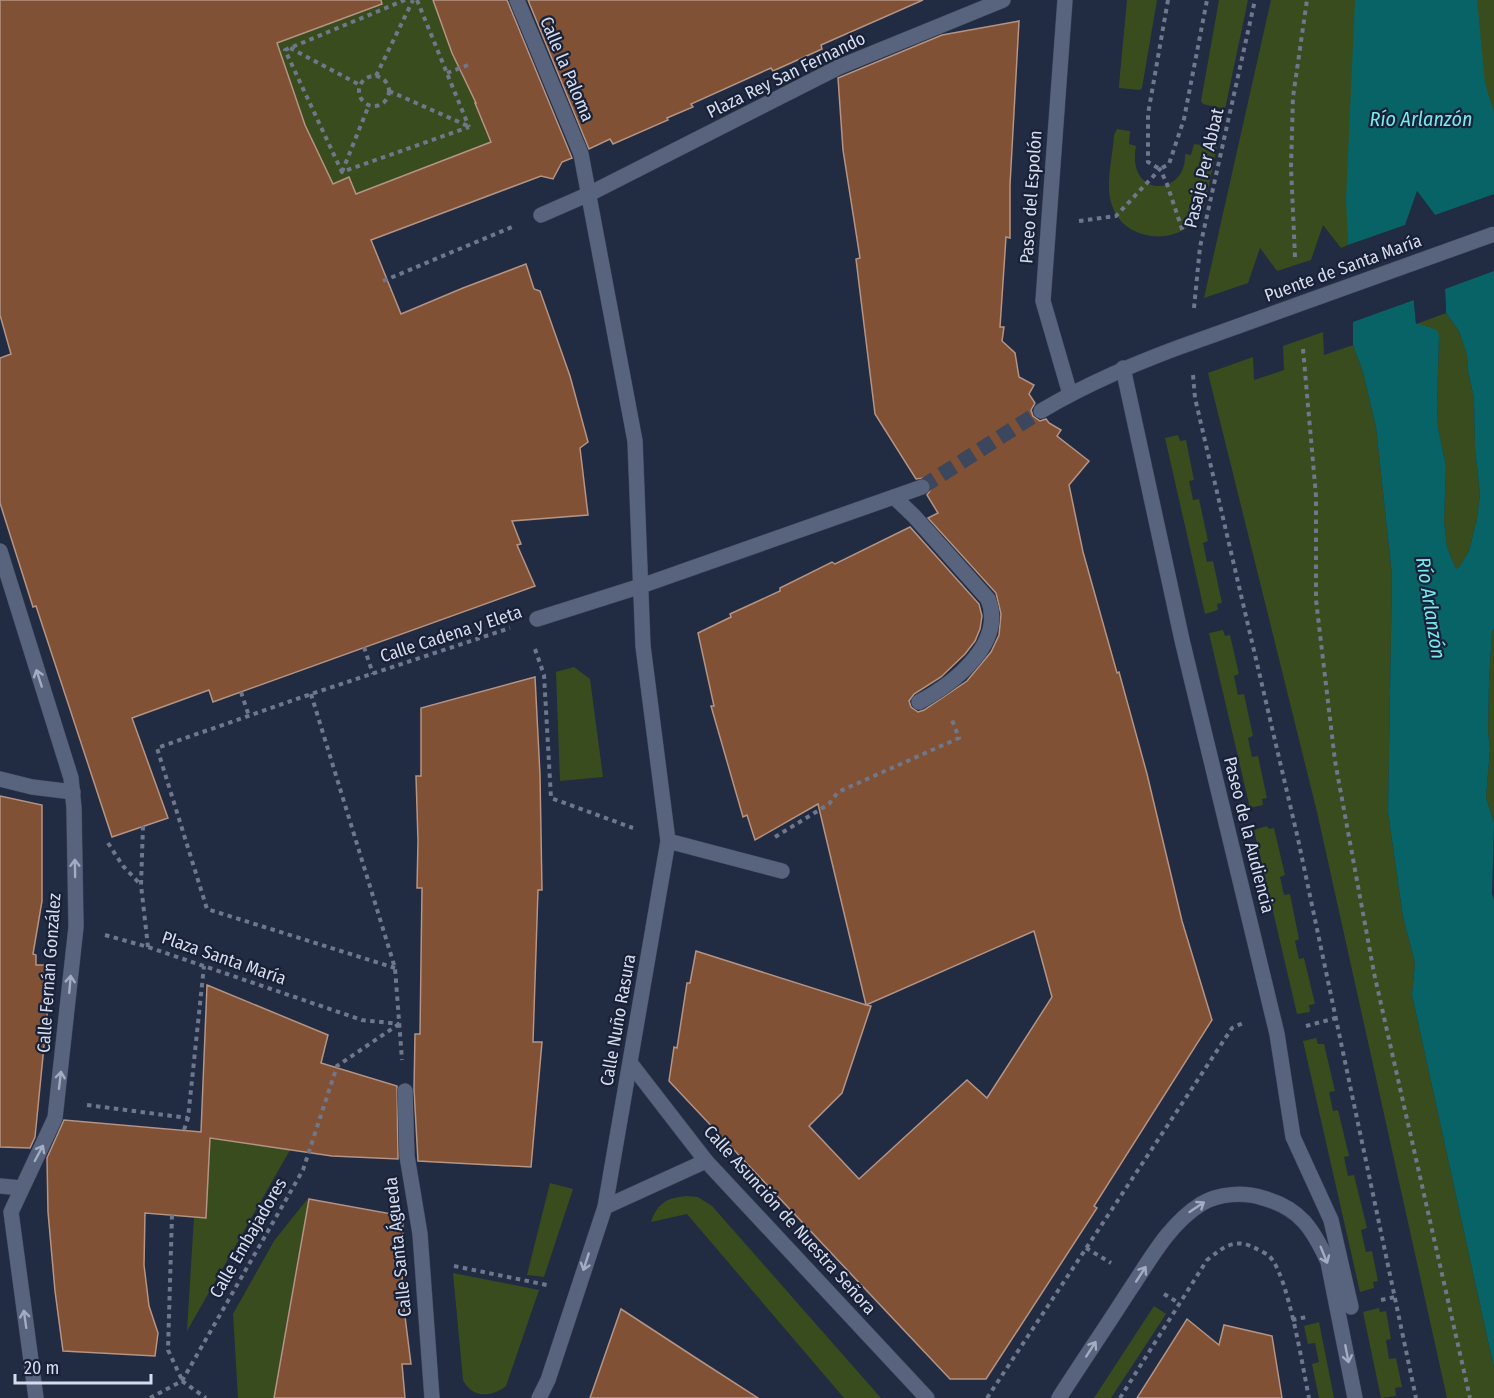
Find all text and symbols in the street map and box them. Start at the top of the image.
street label: Calle la Paloma [535,13,599,125]
street label: Plaza Rey San Fernando [703,27,869,123]
street label: Pasaje Per Abbat [1180,106,1229,230]
water label: Río Arlanzón [1370,107,1472,131]
street label: Paseo del Espolón [1015,130,1047,264]
street label: Puente de Santa María [1261,229,1425,307]
water label: Río Arlanzón [1411,555,1451,661]
street label: Calle Cadena y Eleta [377,601,525,667]
one-way arrow [33,669,44,688]
street label: Paseo de la Audiencia [1219,755,1279,916]
one-way arrow [69,859,81,879]
street label: Calle Fernán González [32,892,66,1054]
street label: Plaza Santa María [159,926,289,990]
street label: Calle Nuño Rasura [596,952,640,1088]
one-way arrow [65,975,76,995]
one-way arrow [55,1071,66,1091]
street label: Calle Asunción de Nuestra Señora [699,1121,881,1319]
one-way arrow [34,1145,45,1163]
street label: Calle Embajadores [205,1174,291,1302]
street label: Calle Santa Águeda [379,1176,416,1318]
one-way arrow [1188,1201,1205,1213]
one-way arrow [1319,1246,1330,1264]
one-way arrow [580,1252,591,1271]
one-way arrow [1135,1266,1147,1283]
one-way arrow [20,1310,31,1330]
one-way arrow [1085,1341,1097,1358]
one-way arrow [1342,1343,1353,1363]
scale bar [15,1347,152,1385]
text: 20 m [24,1357,59,1379]

